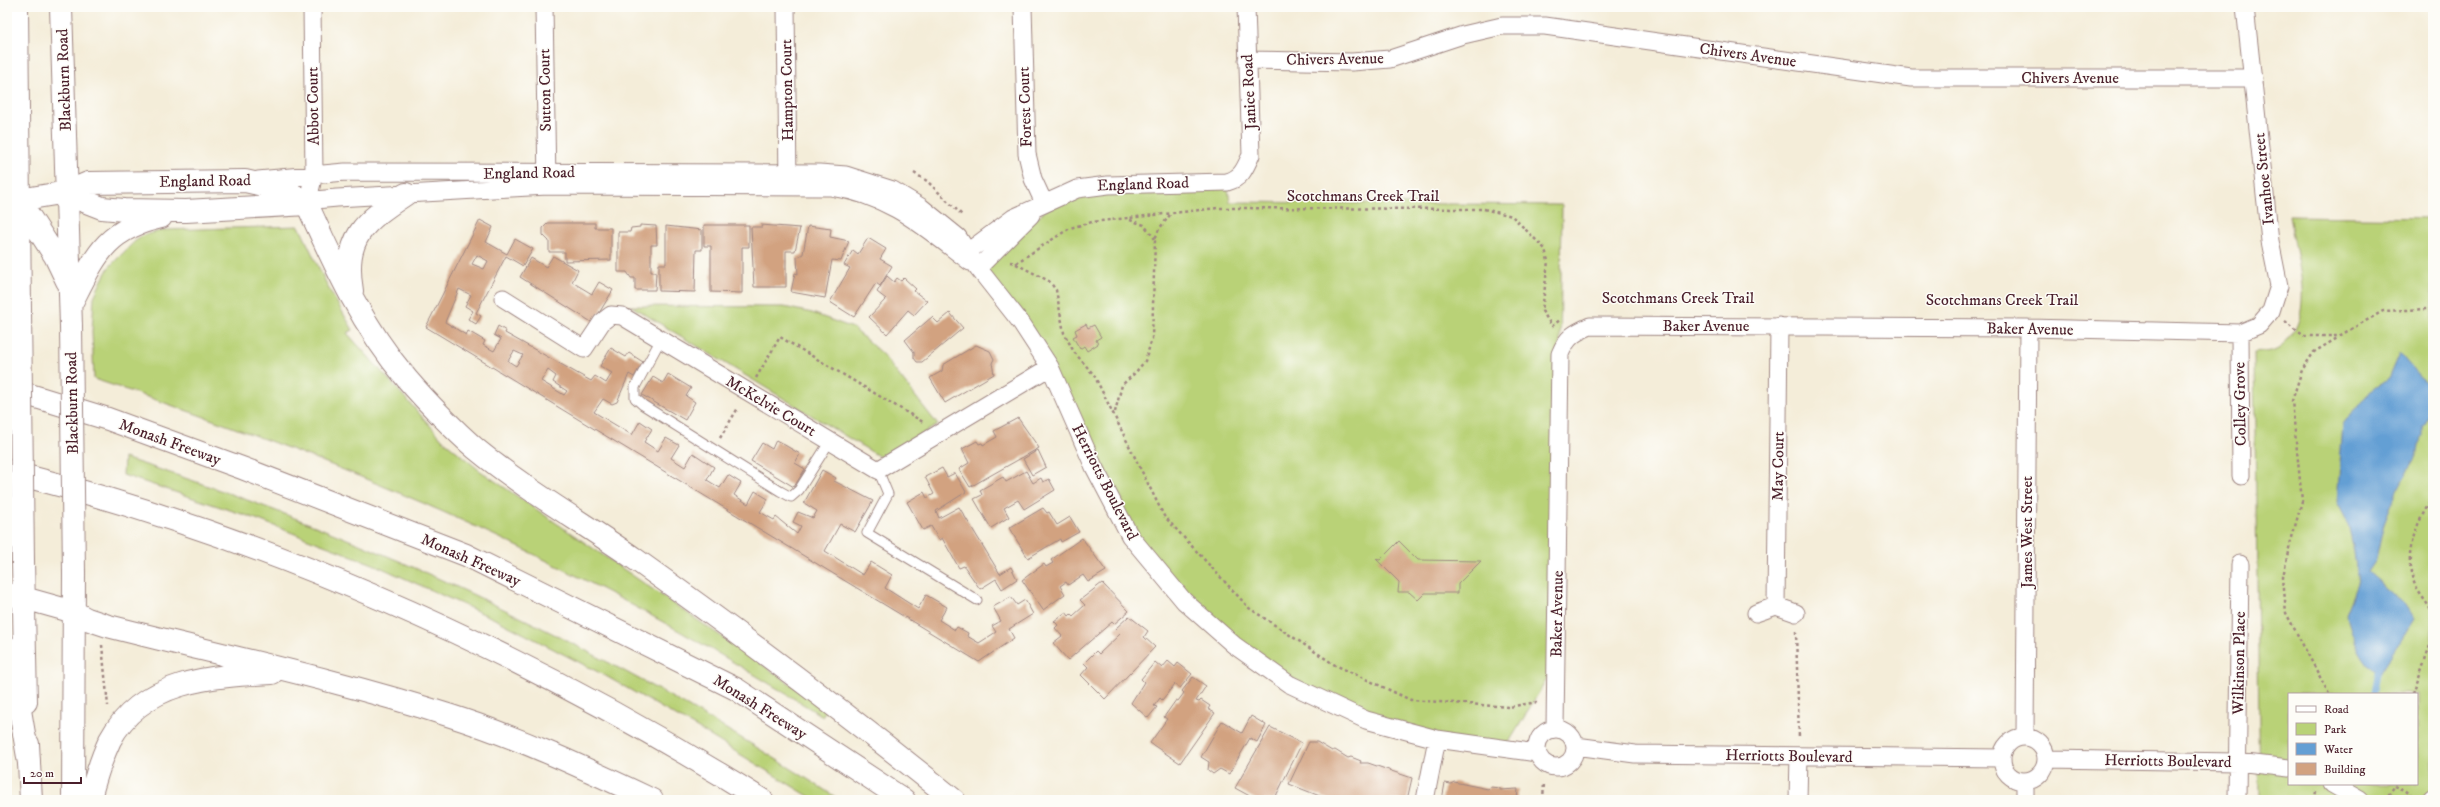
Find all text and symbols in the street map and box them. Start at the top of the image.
street label: Blackburn Road [52,28,76,132]
street label: Chivers Avenue [1698,38,1798,72]
street label: Hampton Court [776,39,798,141]
street label: Sutton Court [534,48,556,132]
street label: Chivers Avenue [1286,48,1384,70]
street label: Janice Road [1237,54,1261,132]
street label: Abbot Court [302,66,324,146]
street label: Forest Court [1014,66,1036,148]
street label: Chivers Avenue [2021,68,2119,88]
street label: Ivanhoe Street [2249,132,2279,226]
street label: England Road [483,162,575,184]
street label: England Road [159,170,251,192]
street label: England Road [1097,172,1189,196]
street label: Scotchmans Creek Trail [1287,186,1440,206]
street label: Scotchmans Creek Trail [1602,288,1755,308]
street label: Scotchmans Creek Trail [1926,290,2079,310]
street label: Baker Avenue [1663,316,1750,336]
street label: Baker Avenue [1986,318,2074,340]
street label: Blackburn Road [61,352,83,454]
street label: Colley Grove [2229,361,2251,446]
street label: McKelvie Court [722,371,820,441]
street label: Monash Freeway [116,414,224,470]
street label: Herriotts Boulevard [1067,421,1143,543]
street label: May Court [1767,431,1789,501]
street label: James West Street [2017,476,2037,590]
street label: Monash Freeway [418,529,524,591]
street label: Baker Avenue [1546,570,1568,658]
street label: Wilkinson Place [2228,611,2250,716]
street label: Monash Freeway [709,670,811,744]
legend [2288,693,2418,785]
text: Road [2324,702,2349,717]
text: Park [2324,722,2346,737]
text: Water [2323,742,2353,757]
street label: Herriotts Boulevard [1725,745,1853,767]
street label: Herriotts Boulevard [2104,750,2232,772]
scale bar [24,759,81,785]
text: Building [2324,762,2365,777]
text: 20 m [30,766,54,781]

